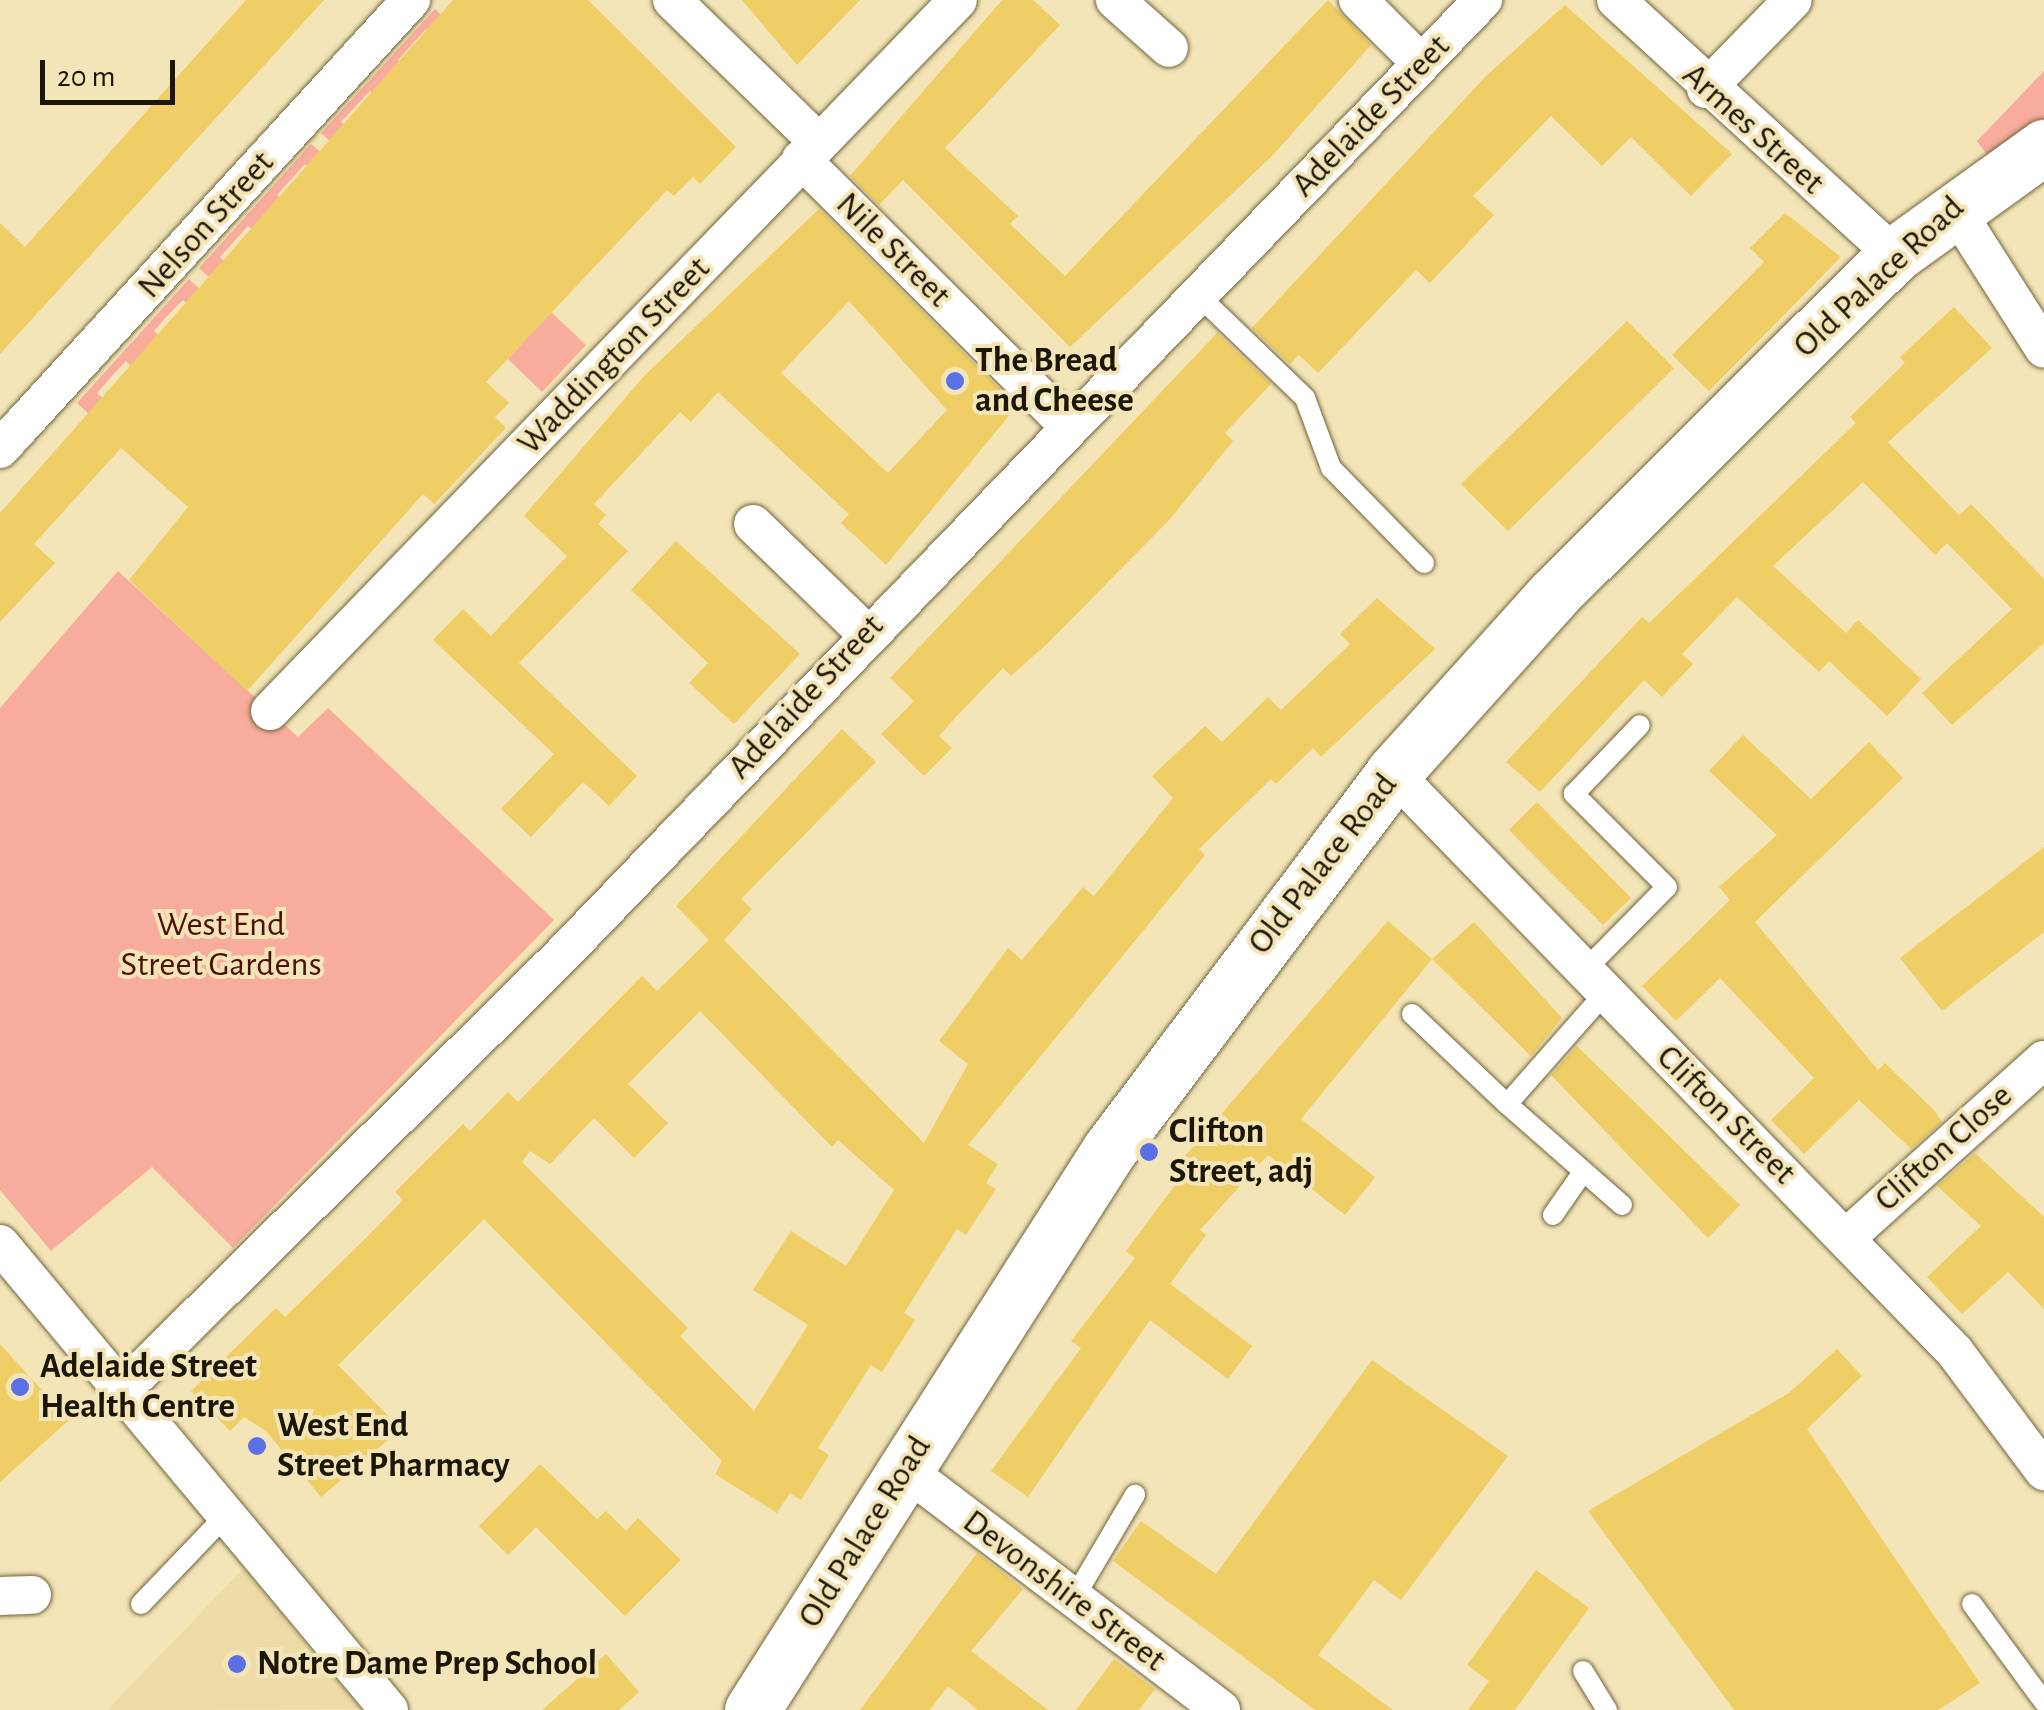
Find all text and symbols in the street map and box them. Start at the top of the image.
street label: Adelaide Street [1283,26,1459,206]
scale bar [45,40,180,102]
street label: Armes Street [1673,54,1833,204]
text: 20 m [57,62,115,92]
street label: Nelson Street [129,143,283,307]
street label: Nile Street [827,184,959,316]
street label: Old Palace Road [1785,187,1973,367]
street label: Waddington Street [509,248,719,464]
place label: The Bread and Cheese [975,340,1134,422]
marker: The Bread and Cheese [944,370,966,392]
street label: Adelaide Street [719,606,893,788]
street label: Old Palace Road [1239,765,1407,963]
park label: West End Street Gardens [120,904,322,986]
street label: Clifton Street [1648,1037,1804,1193]
street label: Clifton Close [1867,1075,2021,1221]
place label: Clifton Street, adj [1169,1111,1313,1193]
marker: Clifton Street, adj [1138,1141,1160,1163]
place label: Adelaide Street Health Centre [40,1346,257,1428]
marker: Adelaide Street Health Centre [9,1376,31,1398]
place label: West End Street Pharmacy [277,1405,510,1487]
street label: Old Palace Road [789,1428,941,1636]
marker: West End Street Pharmacy [246,1435,268,1457]
street label: Devonshire Street [954,1501,1174,1681]
place label: Notre Dame Prep School [257,1643,597,1685]
marker: Notre Dame Prep School [226,1653,248,1675]

